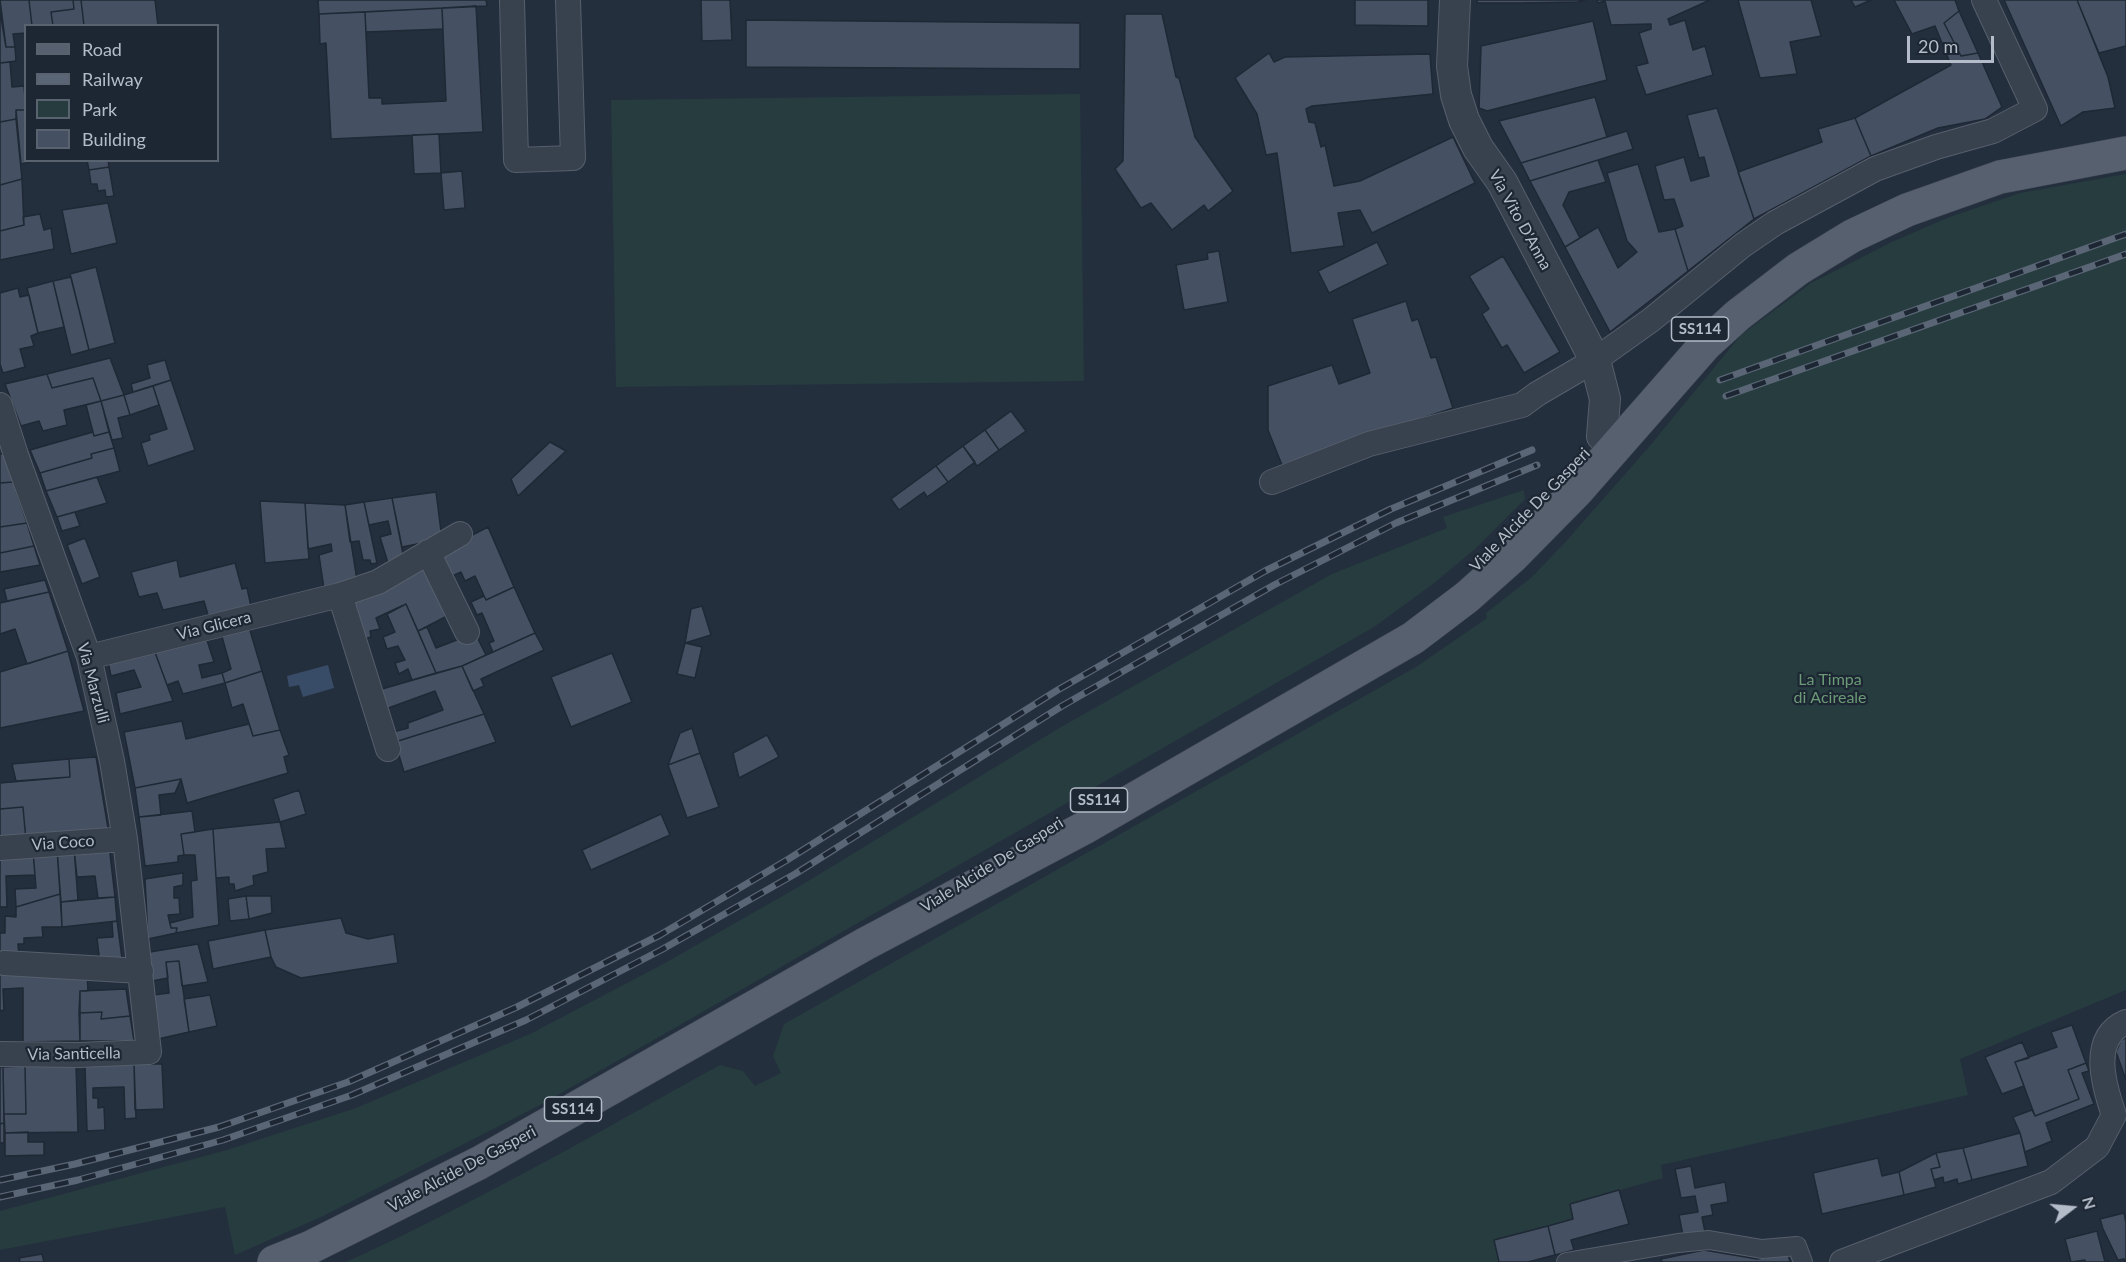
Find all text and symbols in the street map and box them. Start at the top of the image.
legend [24,24,219,162]
scale bar [1910,24,1997,62]
text: 20 m [1918,35,1958,57]
text: Road [82,38,122,60]
text: Railway [82,68,143,90]
text: Park [82,98,117,120]
text: Building [82,128,146,150]
street label: Via Vito D'Anna [1485,167,1555,273]
road number: SS114 [1672,317,1728,341]
street label: Viale Alcide De Gasperi [1466,444,1594,576]
street label: Via Glicera [175,608,253,644]
street label: Via Marzulli [73,641,113,725]
park label: La Timpa di Acireale [1793,670,1867,708]
road number: SS114 [1070,788,1128,812]
street label: Viale Alcide De Gasperi [917,813,1067,917]
street label: Via Coco [31,831,95,855]
street label: Via Santicella [27,1044,121,1064]
road number: SS114 [544,1097,602,1121]
street label: Viale Alcide De Gasperi [385,1122,539,1216]
north arrow [2042,1178,2102,1238]
text: N [2079,1194,2101,1211]

